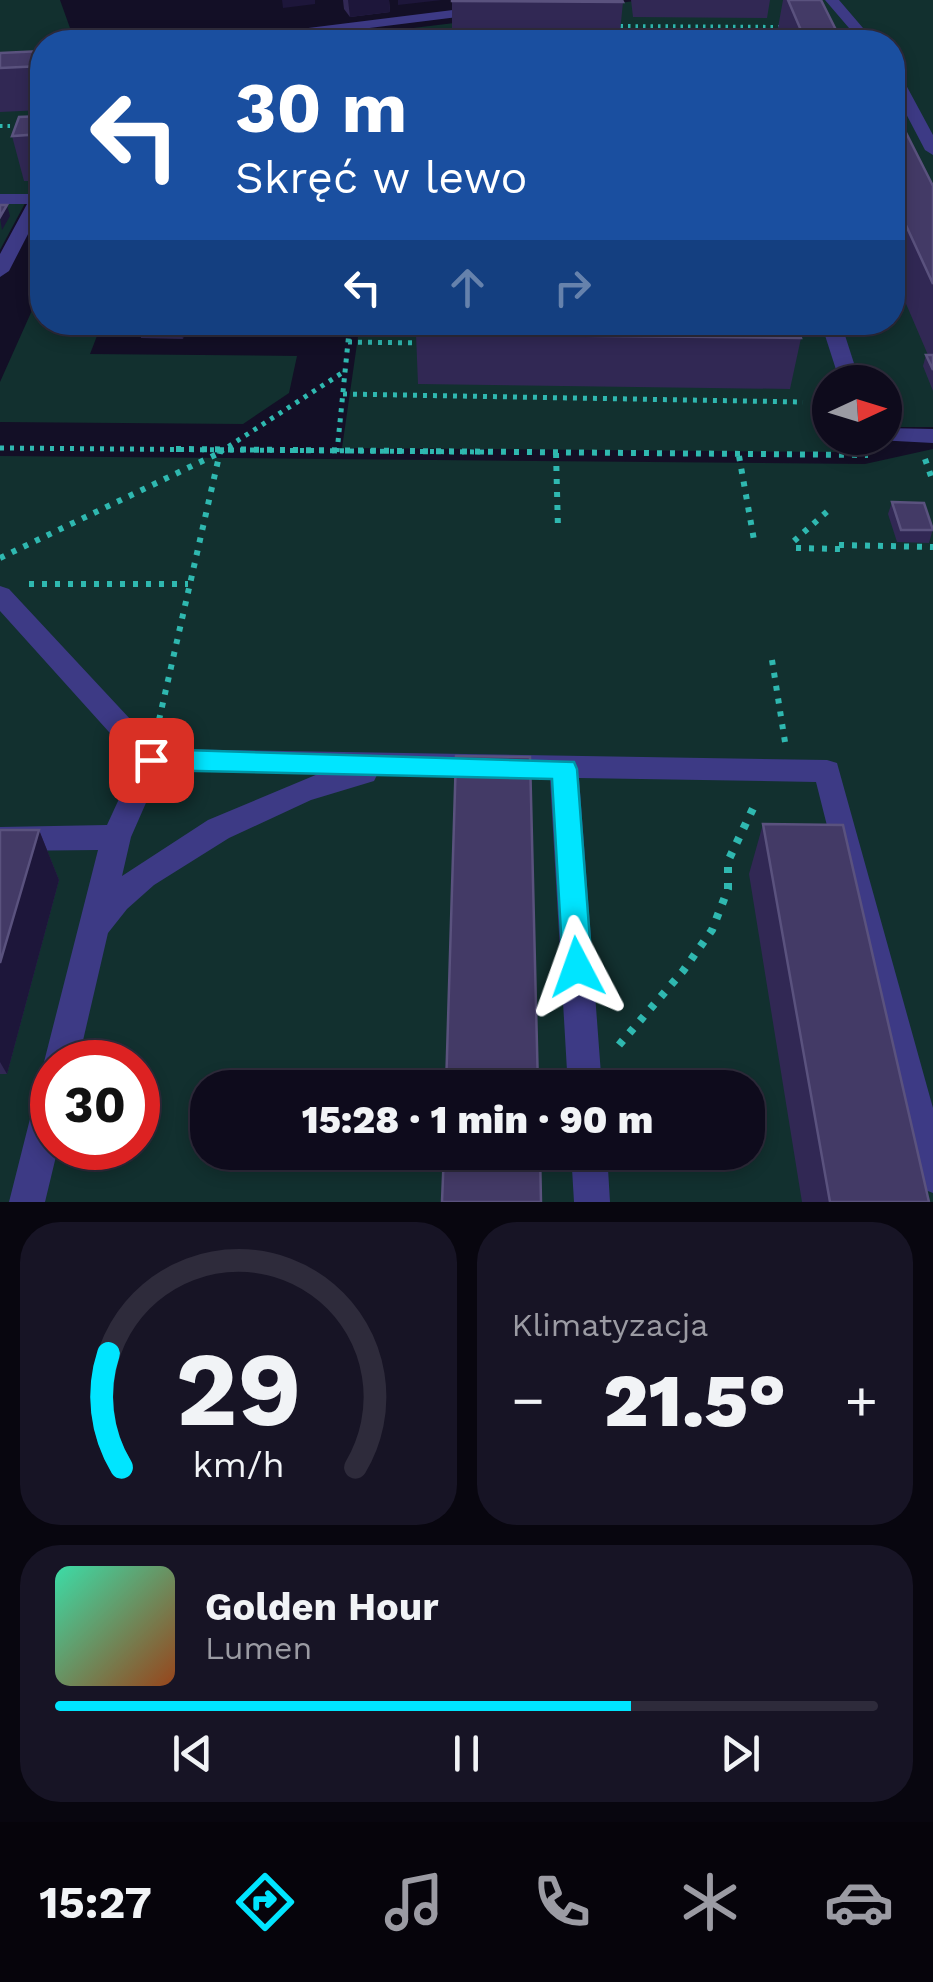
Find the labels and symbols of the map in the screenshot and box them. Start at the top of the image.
north arrow [812,365,902,455]
pin [109,718,194,803]
position arrow [525,915,629,1019]
speed limit sign: 30 [30,1040,160,1170]

